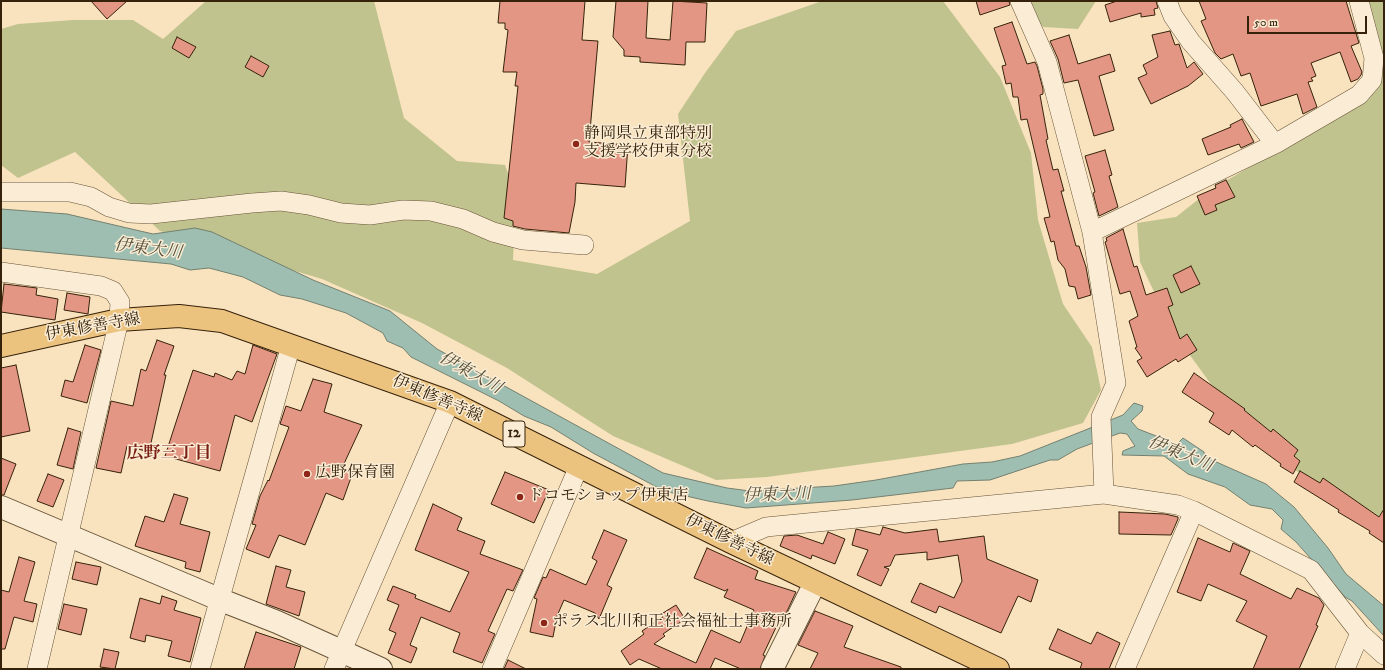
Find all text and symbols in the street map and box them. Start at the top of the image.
scale bar [1249,8,1369,34]
text: 50 m [1254,15,1278,30]
place label: 静岡県立東部特別 支援学校伊東分校 [584,125,712,163]
marker: 静岡県立東部特別 支援学校伊東分校 [571,139,581,149]
water label: 伊東大川 [113,236,183,264]
street label: 伊東修善寺線 [44,310,142,346]
water label: 伊東大川 [435,349,505,399]
street label: 伊東修善寺線 [389,372,485,428]
road number: 12 [503,421,525,447]
water label: 伊東大川 [1145,433,1215,477]
district label: 広野三丁目 [127,444,211,464]
place label: 広野保育園 [315,464,395,484]
marker: 広野保育園 [302,469,312,479]
water label: 伊東大川 [743,485,811,507]
place label: ドコモショップ伊東店 [528,487,688,507]
marker: ドコモショップ伊東店 [515,492,525,502]
street label: 伊東修善寺線 [682,511,776,571]
place label: ポラス北川和正社会福祉士事務所 [552,613,792,633]
marker: ポラス北川和正社会福祉士事務所 [539,618,549,628]

